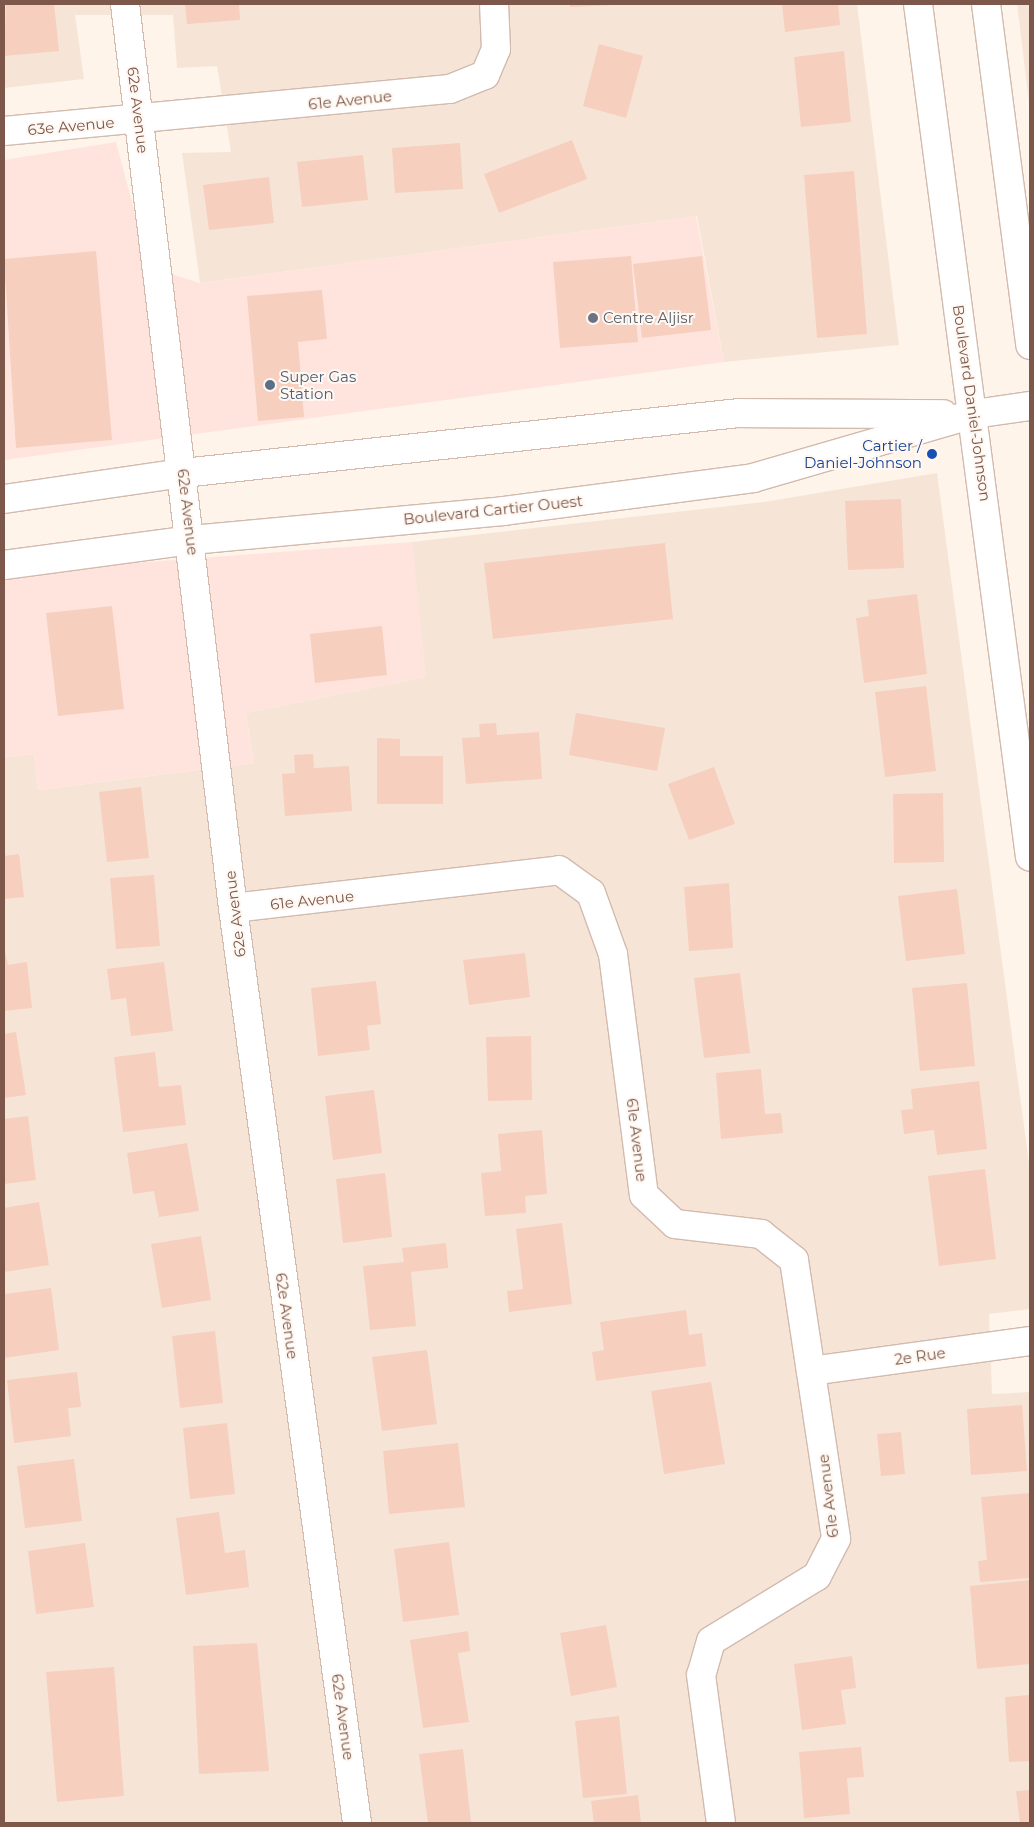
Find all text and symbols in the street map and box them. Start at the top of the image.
street label: 62e Avenue [124,66,152,154]
street label: 61e Avenue [307,87,393,113]
street label: 63e Avenue [27,113,115,139]
street label: Boulevard Daniel-Johnson [949,304,995,502]
place label: Centre Aljisr [603,309,694,327]
marker: Centre Aljisr [587,312,599,324]
place label: Super Gas Station [280,367,356,402]
marker: Super Gas Station [264,379,276,391]
place label: Cartier / Daniel-Johnson [804,436,922,471]
marker: Cartier / Daniel-Johnson [926,448,938,460]
street label: 62e Avenue [174,468,202,556]
street label: Boulevard Cartier Ouest [402,492,584,528]
street label: 62e Avenue [221,870,249,958]
street label: 61e Avenue [269,887,355,913]
street label: 61e Avenue [623,1097,651,1183]
street label: 62e Avenue [272,1272,302,1360]
street label: 2e Rue [893,1344,947,1368]
street label: 61e Avenue [814,1453,842,1539]
street label: 62e Avenue [328,1673,358,1761]

